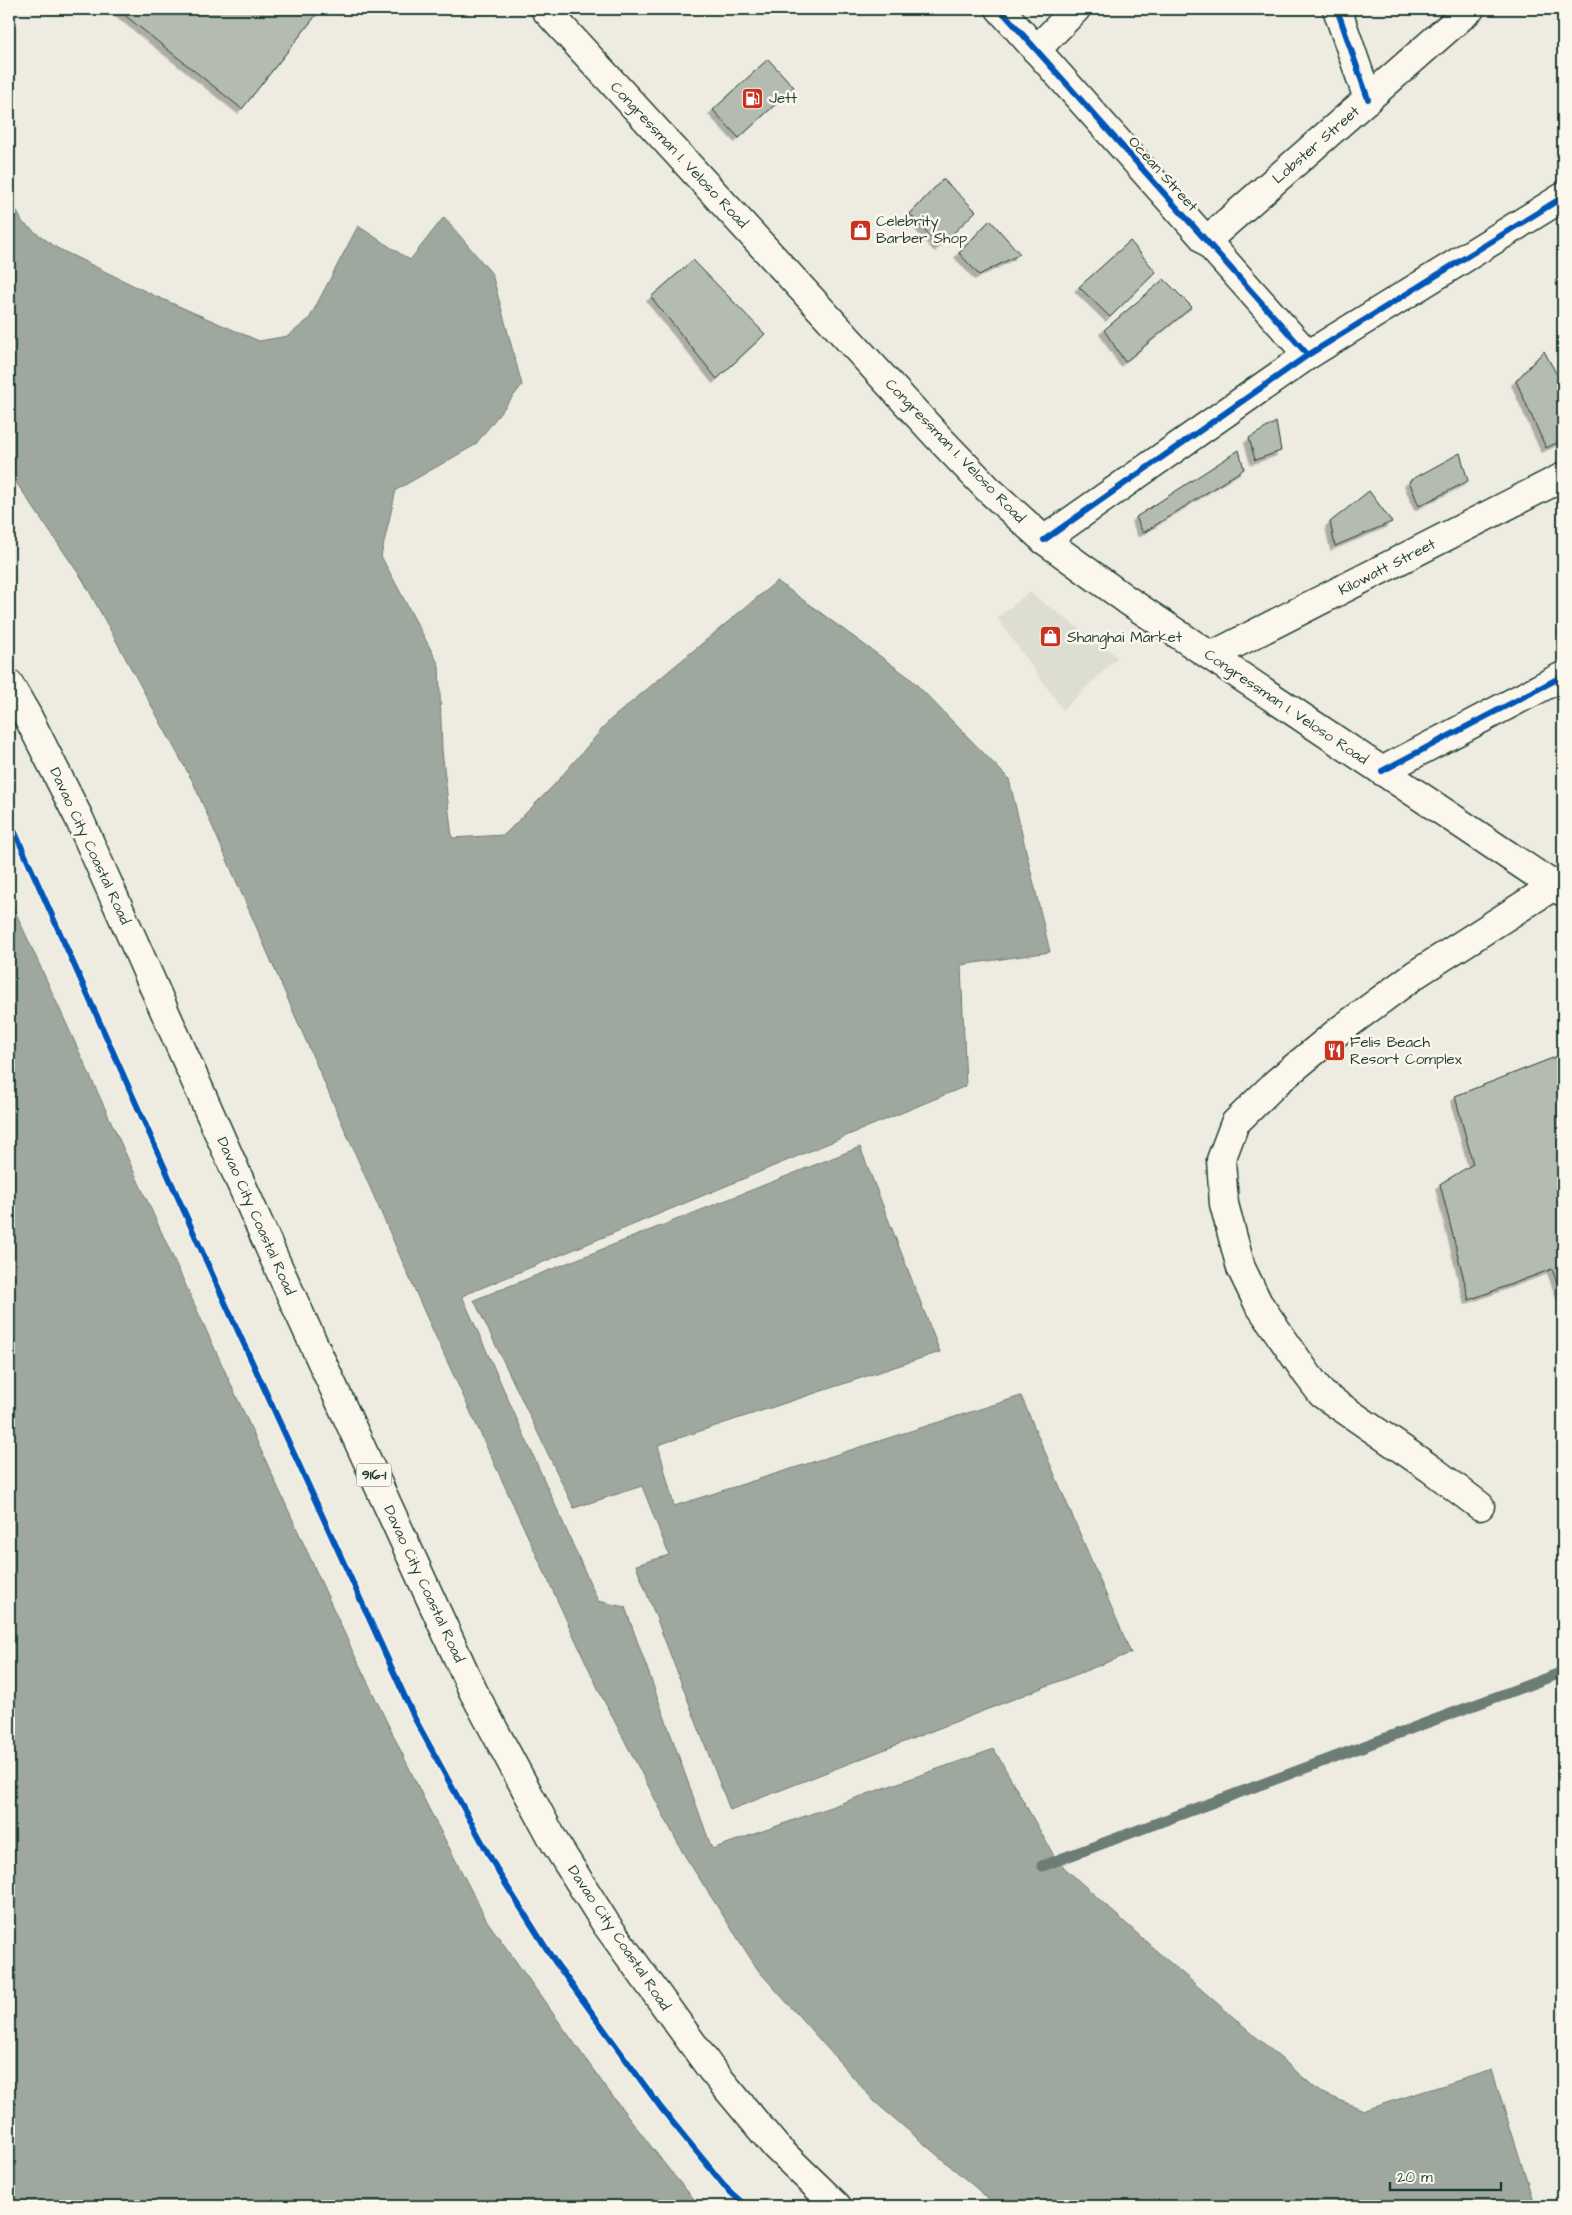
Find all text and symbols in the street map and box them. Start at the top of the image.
street label: Congressman I. Veloso Road [605,77,753,234]
fuel station icon: Jett [741,86,765,110]
place label: Jett [769,88,797,109]
street label: Lobster Street [1268,101,1364,189]
street label: Ocean Street [1123,132,1203,216]
place label: Celebrity Barber Shop [876,211,967,249]
shop icon: Celebrity Barber Shop [848,218,872,242]
street label: Congressman I. Veloso Road [879,374,1030,529]
street label: Kilowatt Street [1335,534,1439,600]
shop icon: Shanghai Market [1039,625,1063,649]
place label: Shanghai Market [1067,627,1182,649]
street label: Congressman I. Veloso Road [1199,644,1372,771]
street label: Davao City Coastal Road [43,764,136,929]
place label: Felis Beach Resort Complex [1350,1032,1463,1070]
restaurant icon: Felis Beach Resort Complex [1322,1039,1346,1063]
street label: Davao City Coastal Road [211,1134,301,1299]
road number: 916-1 [356,1464,392,1486]
street label: Davao City Coastal Road [377,1502,470,1667]
street label: Davao City Coastal Road [562,1861,676,2016]
scale bar [1390,2160,1501,2192]
text: 20 m [1397,2167,1433,2188]

